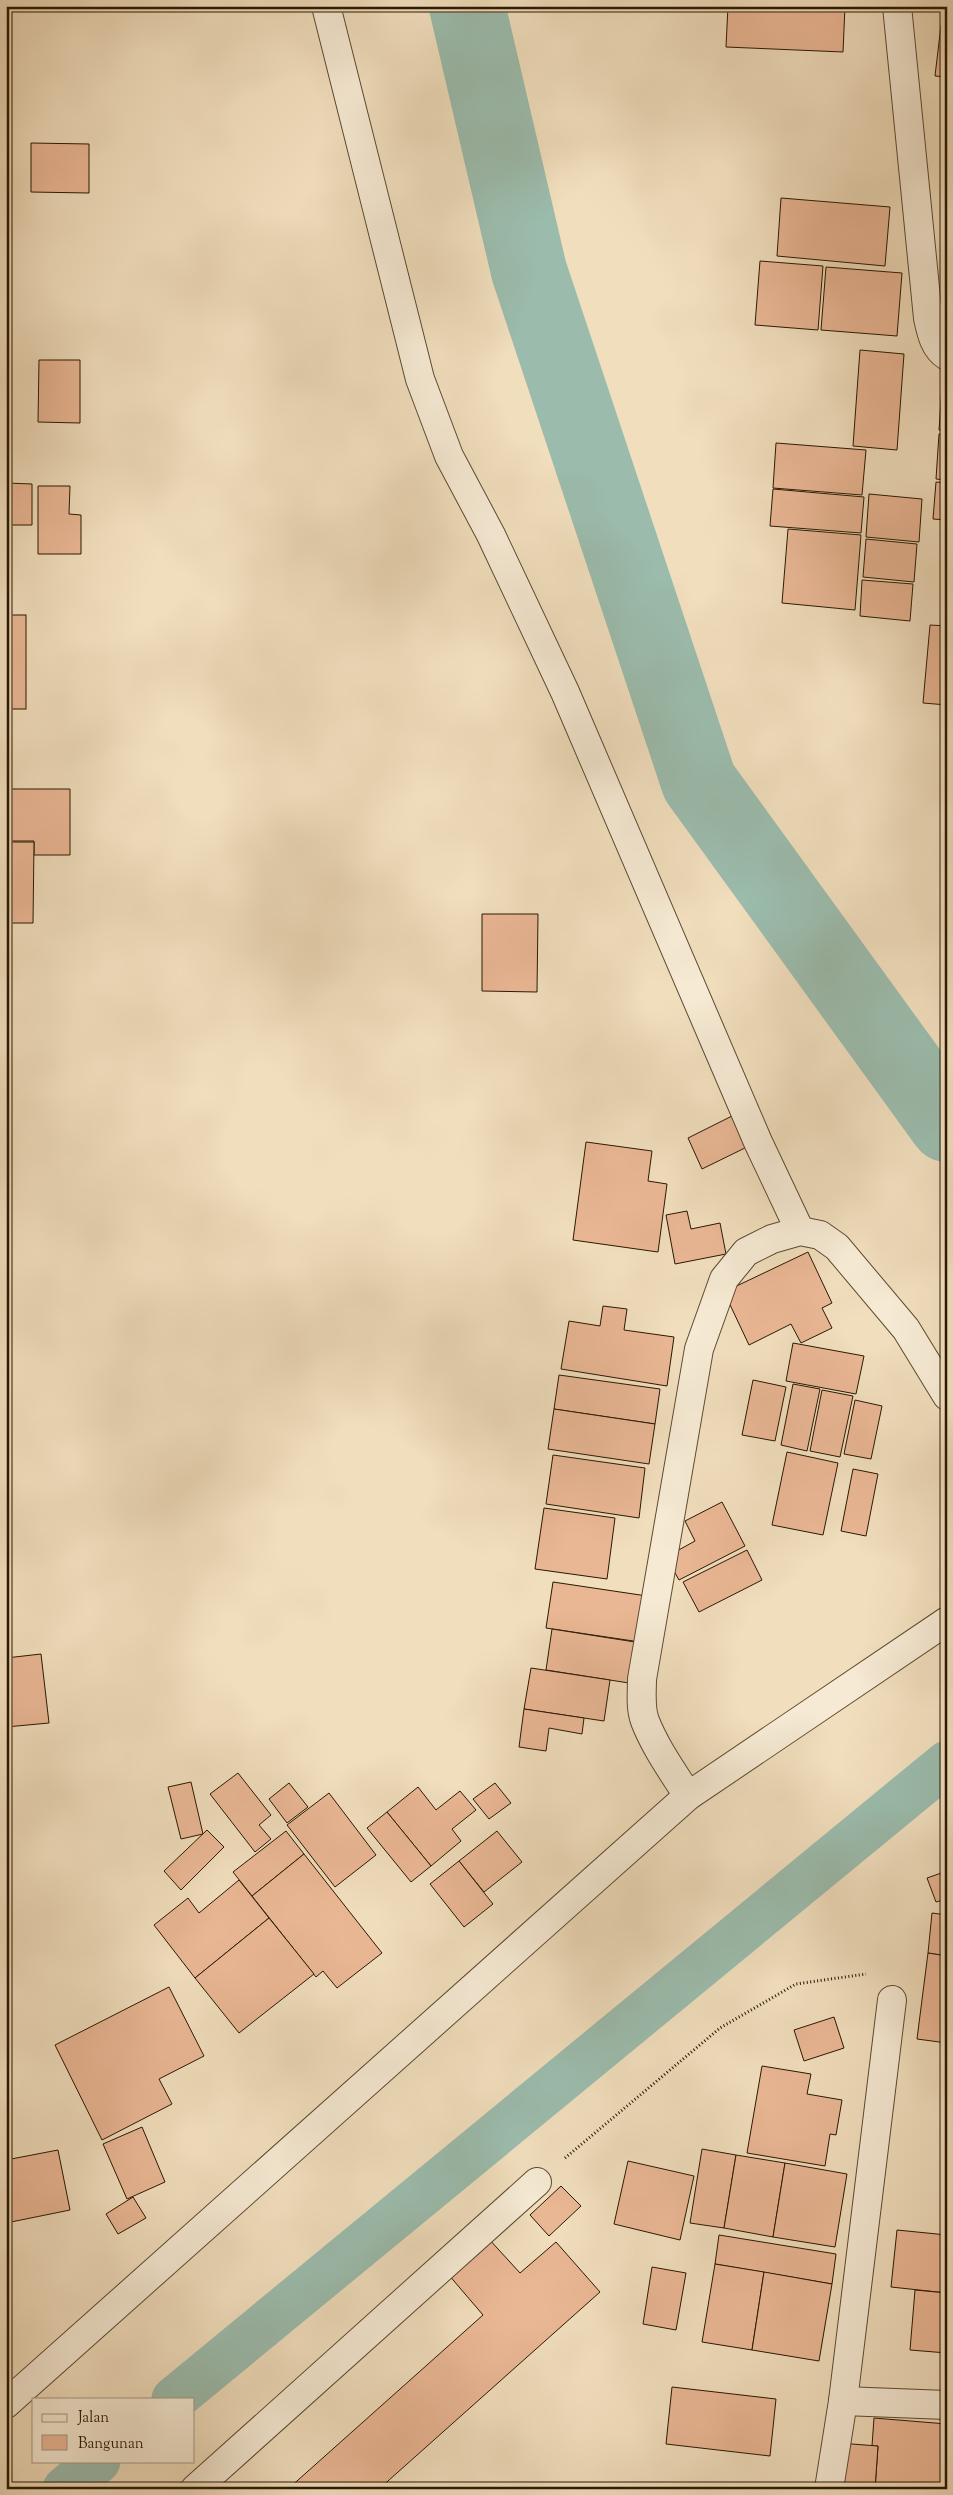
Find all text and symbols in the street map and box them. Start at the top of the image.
legend [32,2398,195,2462]
text: Jalan [77,2408,109,2429]
text: Bangunan [78,2434,144,2455]

